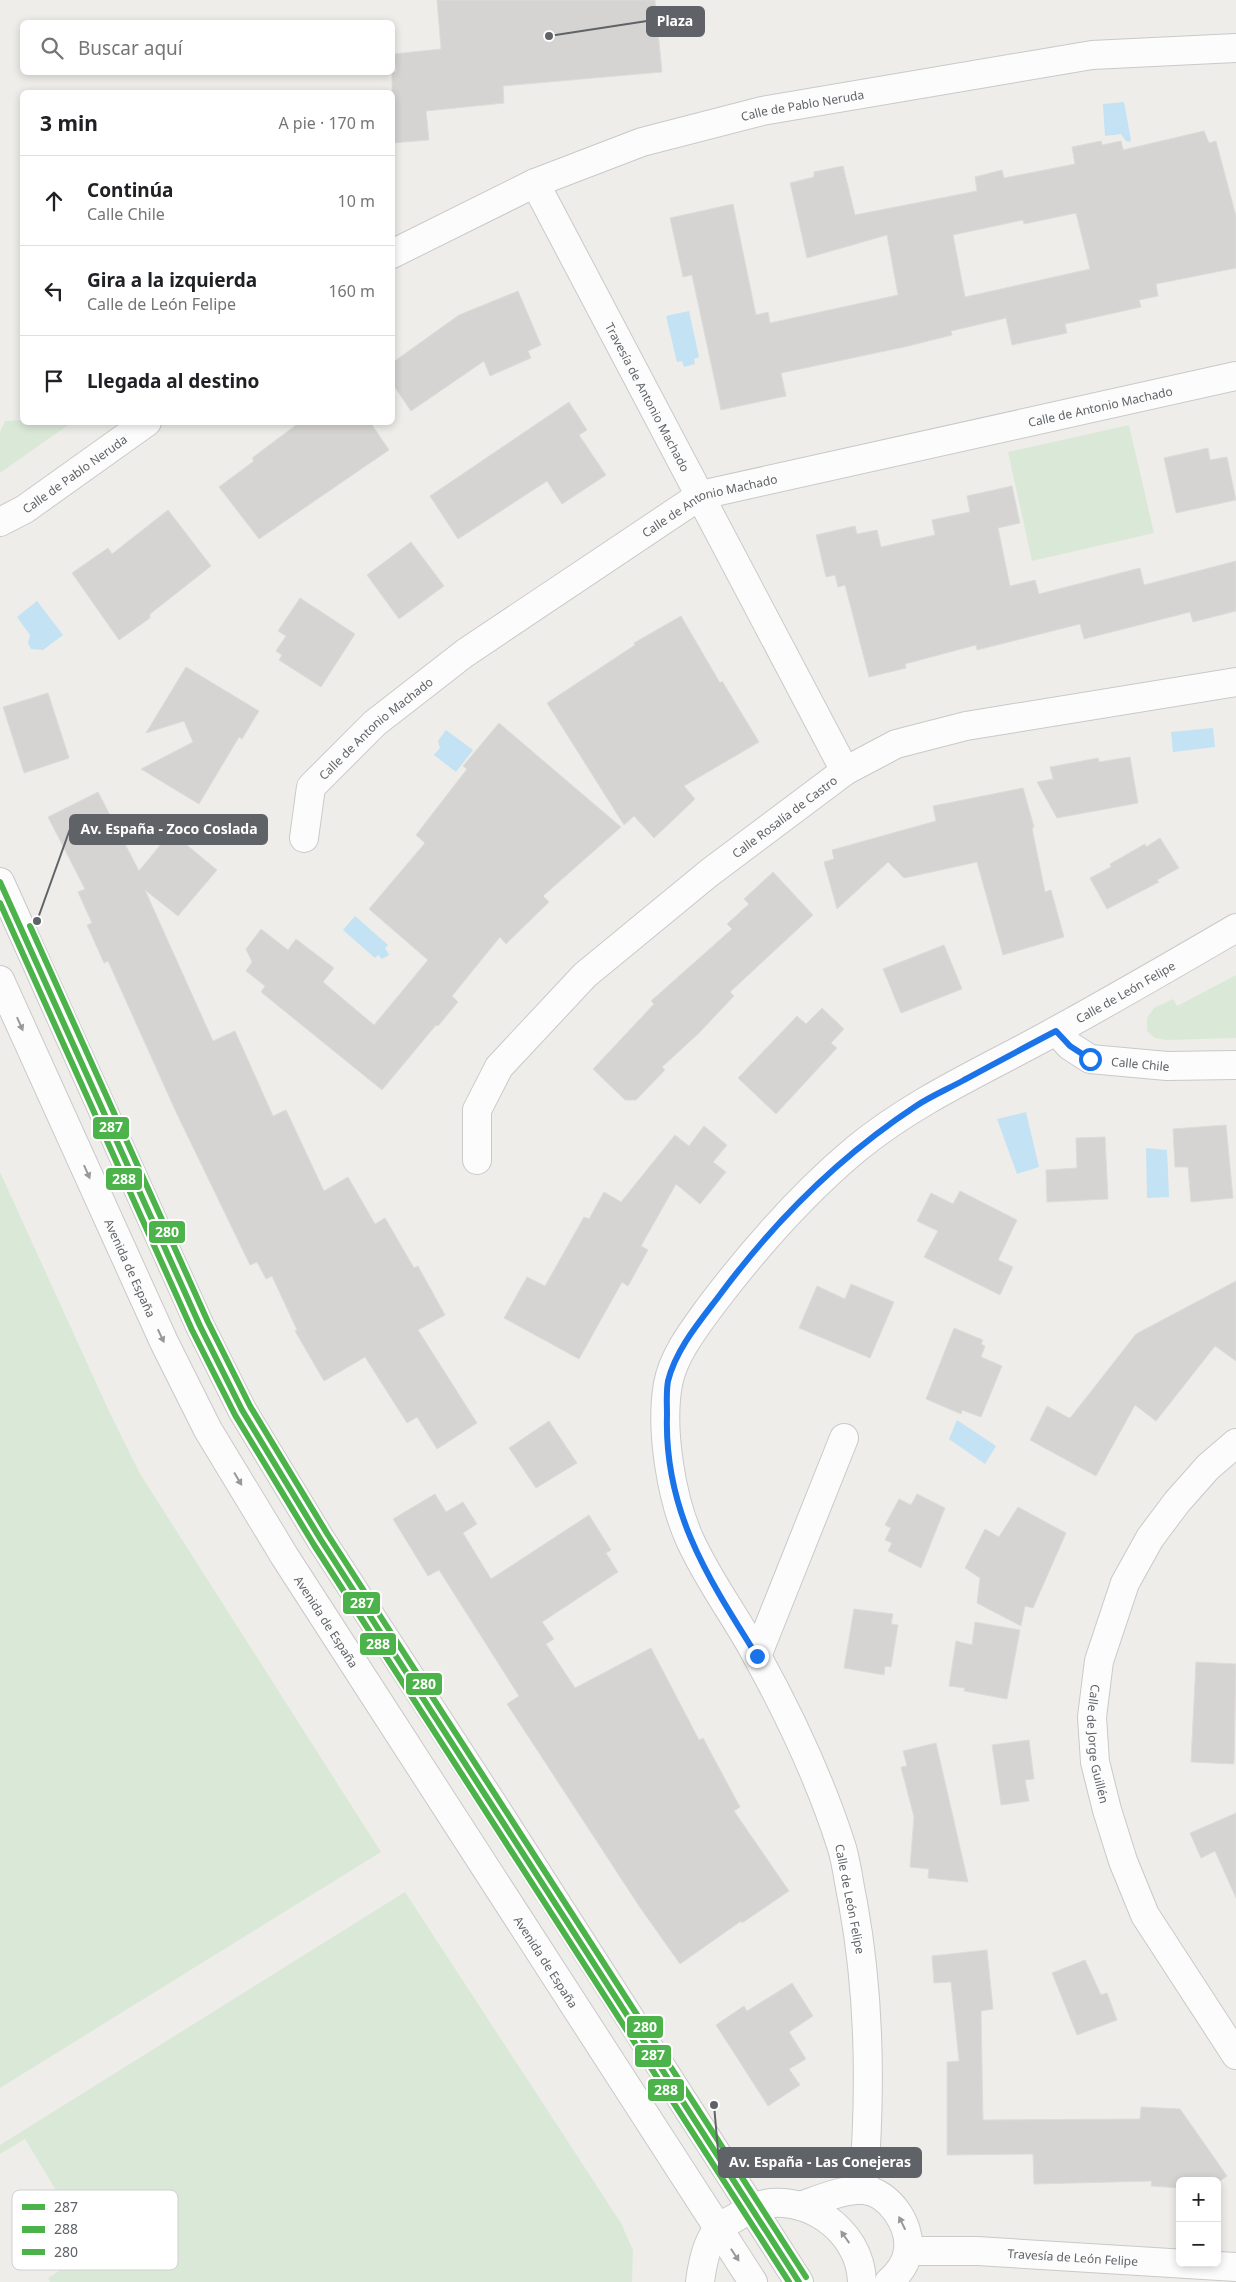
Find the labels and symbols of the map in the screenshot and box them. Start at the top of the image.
callout: Plaza [647,7,704,36]
text: Plaza [657,11,693,30]
street label: Calle de Pablo Neruda [739,85,865,125]
street label: Travesía de Antonio Machado [602,320,694,475]
street label: Calle de Antonio Machado [1026,382,1174,431]
street label: Calle de Pablo Neruda [19,430,130,517]
street label: Calle de Antonio Machado [638,470,779,541]
street label: Calle de Antonio Machado [315,673,436,783]
street label: Calle Rosalía de Castro [728,771,840,862]
callout: Av. España - Zoco Coslada [70,815,267,844]
text: Av. España - Zoco Coslada [80,819,258,838]
street label: Calle de León Felipe [1072,957,1178,1027]
one-way arrow [16,1017,24,1031]
route start [1079,1048,1102,1071]
street label: Calle Chile [1111,1052,1171,1075]
line badge: 287 [92,1116,130,1140]
text: 287 [99,1117,123,1136]
one-way arrow [83,1165,91,1179]
line badge: 288 [105,1167,143,1191]
text: 288 [112,1169,136,1188]
street label: Avenida de España [101,1216,160,1320]
line badge: 280 [148,1220,186,1244]
text: 280 [155,1222,179,1241]
one-way arrow [158,1329,166,1343]
one-way arrow [233,1473,242,1486]
street label: Avenida de España [291,1572,363,1671]
line badge: 287 [342,1591,381,1615]
text: 287 [350,1593,374,1612]
line badge: 288 [359,1632,397,1656]
text: 288 [366,1634,390,1653]
route end [746,1645,769,1668]
line badge: 280 [405,1672,443,1696]
text: 280 [412,1674,436,1693]
street label: Calle de Jorge Guillén [1083,1683,1113,1805]
street label: Calle de León Felipe [831,1842,869,1956]
street label: Avenida de España [510,1912,582,2011]
line badge: 280 [626,2015,664,2039]
text: 280 [633,2017,657,2036]
line badge: 287 [634,2044,672,2068]
text: 287 [641,2045,665,2064]
line badge: 288 [647,2078,685,2102]
text: 288 [654,2080,678,2099]
callout: Av. España - Las Conejeras [719,2148,921,2177]
text: Av. España - Las Conejeras [729,2152,911,2171]
legend [12,2190,178,2270]
text: 287 [54,2197,78,2216]
one-way arrow [898,2216,907,2231]
text: 288 [54,2219,78,2238]
one-way arrow [840,2230,850,2244]
text: 280 [54,2242,78,2261]
street label: Travesía de León Felipe [1007,2244,1139,2269]
one-way arrow [731,2249,740,2262]

